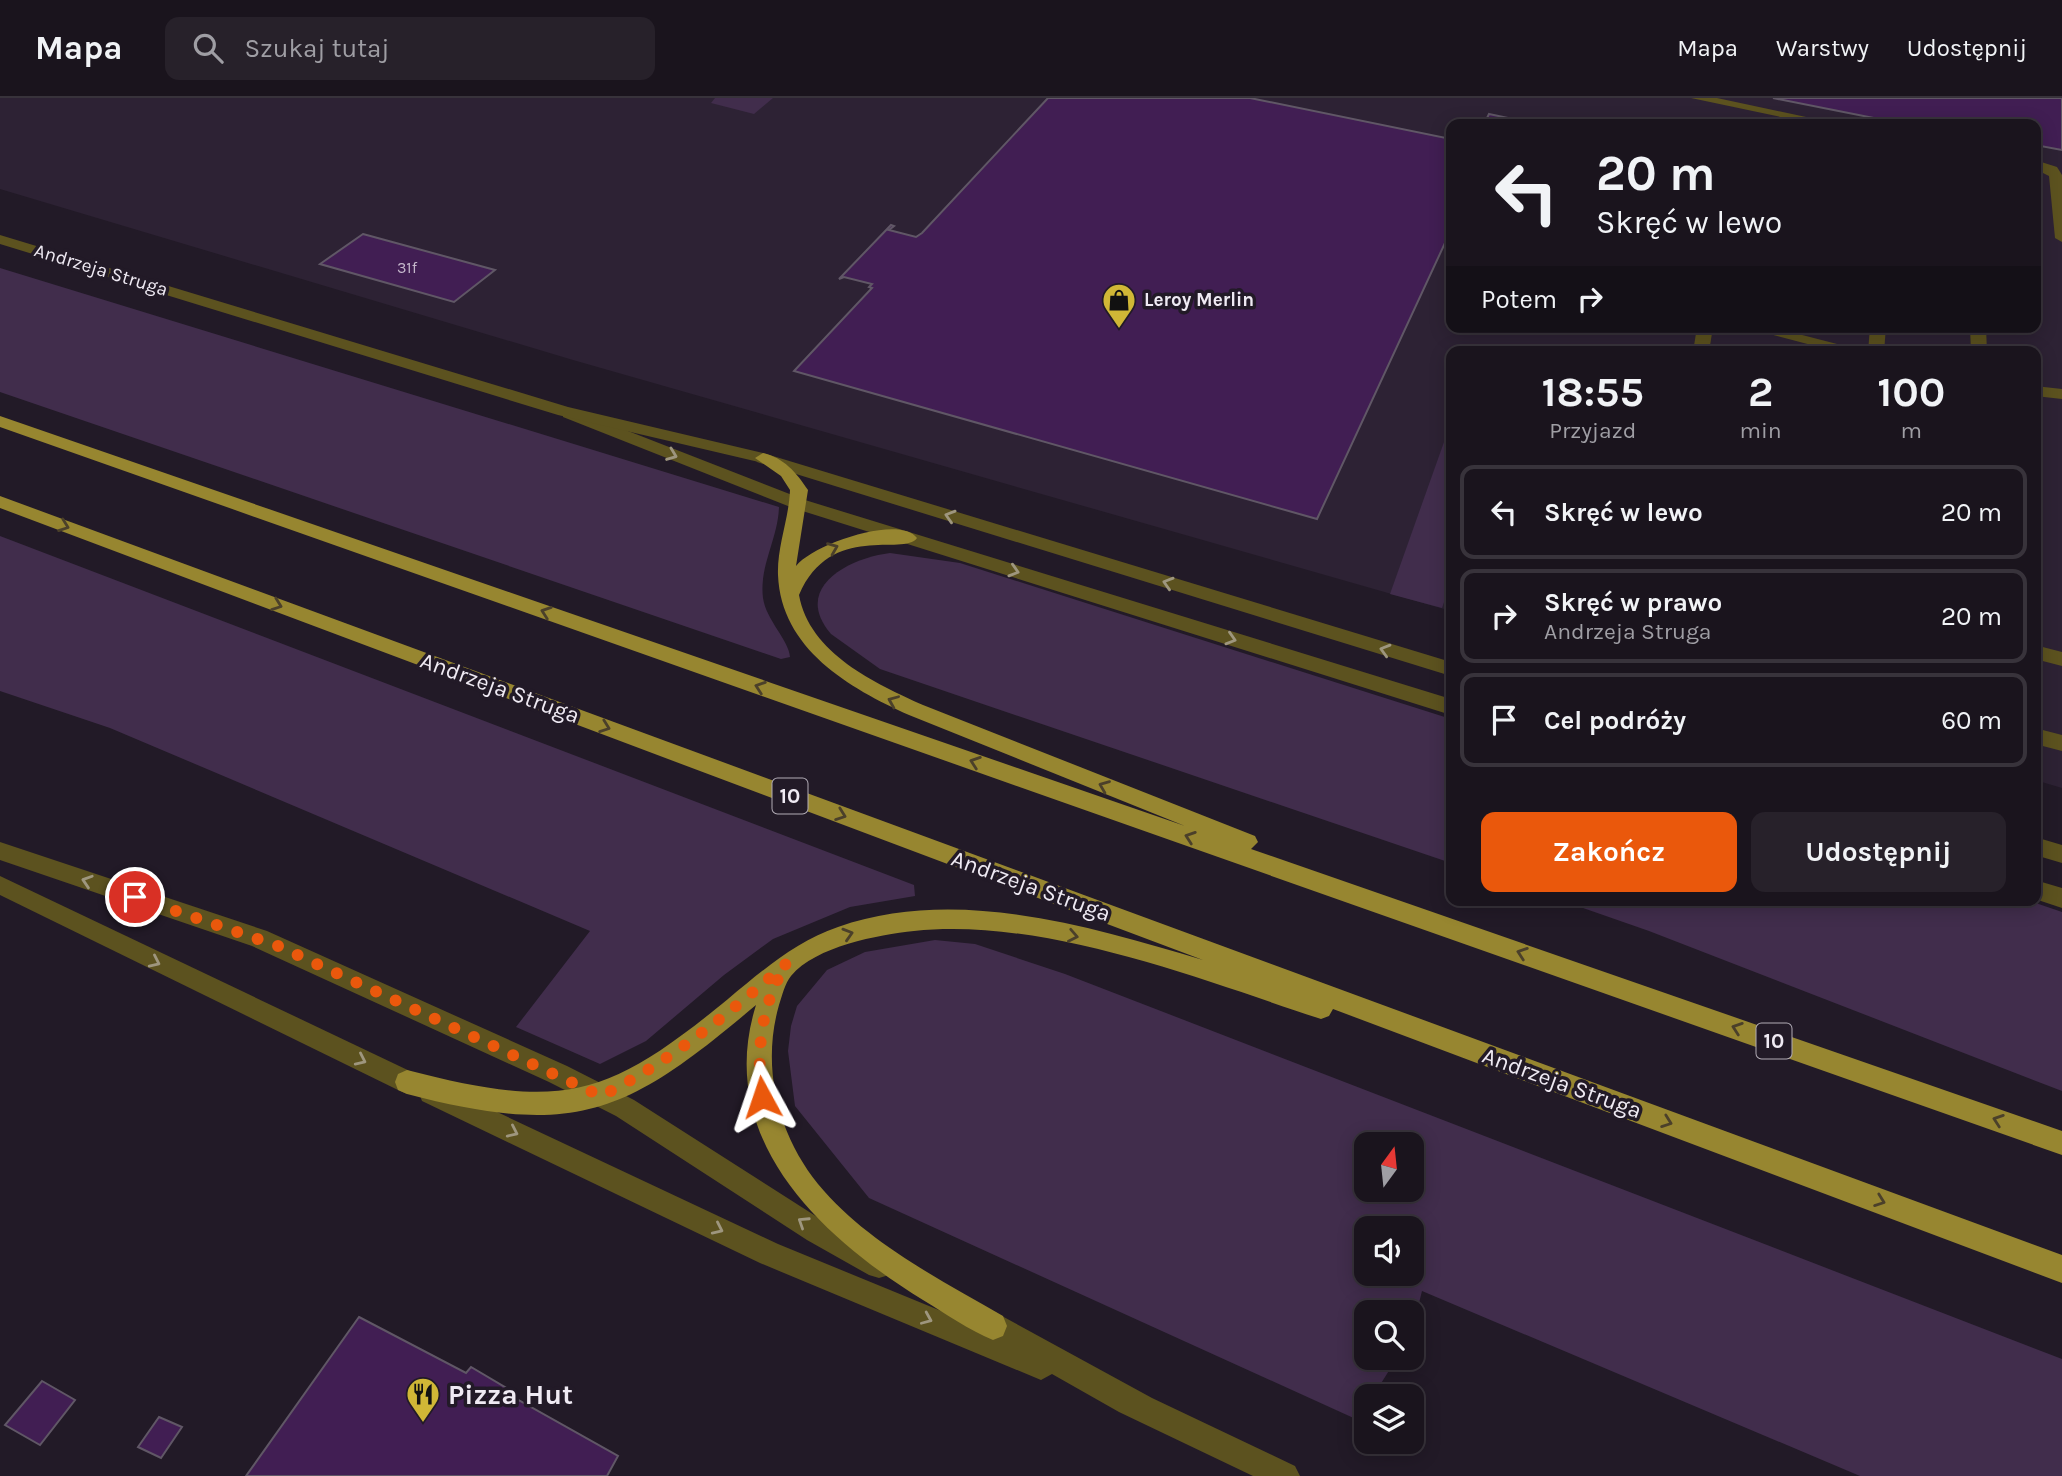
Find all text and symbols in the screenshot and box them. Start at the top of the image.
search box [165,17,655,80]
text: Mapa [35,29,123,67]
icon: search [189,29,227,67]
text: Szukaj tutaj [245,33,389,64]
text: Mapa [1677,34,1738,62]
text: Warstwy [1776,34,1869,62]
text: Udostępnij [1907,34,2027,62]
text: 20 m [1596,145,1716,202]
icon: left [1481,147,1572,238]
text: Skręć w lewo [1596,204,1782,241]
street label: Andrzeja Struga [32,239,170,301]
house number: 31f [397,258,418,277]
icon: right [1571,280,1609,318]
shop icon: Leroy Merlin [1100,281,1138,330]
text: Potem [1481,284,1557,315]
place label: Leroy Merlin [1144,289,1254,311]
text: 18:55 [1542,367,1644,417]
text: 2 [1748,367,1773,417]
text: 100 [1877,367,1945,417]
text: Przyjazd [1549,417,1636,444]
text: min [1739,417,1782,444]
text: m [1901,417,1922,444]
one-way arrow [666,447,678,461]
icon: left [1485,493,1523,531]
text: Skręć w lewo [1544,497,1703,528]
text: 20 m [1941,497,2002,528]
one-way arrow [945,509,957,524]
one-way arrow [57,518,70,532]
one-way arrow [825,542,838,556]
one-way arrow [1007,563,1020,577]
one-way arrow [1162,577,1174,591]
text: Skręć w prawo [1544,587,1722,618]
one-way arrow [271,597,283,611]
icon: right [1485,597,1523,635]
text: 20 m [1941,601,2002,632]
one-way arrow [540,606,552,620]
text: Andrzeja Struga [1544,618,1712,645]
one-way arrow [1225,630,1237,645]
one-way arrow [1380,643,1392,658]
street label: Andrzeja Struga [417,647,583,729]
one-way arrow [755,681,767,695]
one-way arrow [888,695,900,709]
icon: arrive [1485,701,1523,739]
text: Cel podróży [1544,705,1686,736]
text: 60 m [1941,705,2002,736]
one-way arrow [599,719,611,733]
one-way arrow [970,756,982,770]
road number: 10 [772,778,808,814]
one-way arrow [1099,780,1111,794]
one-way arrow [835,807,847,821]
button: Zakończ [1481,812,1737,892]
button: Udostępnij [1751,812,2006,892]
one-way arrow [1184,831,1197,845]
street label: Andrzeja Struga [948,845,1114,927]
pin [105,867,165,927]
one-way arrow [81,875,93,889]
icon: arrive [116,878,154,916]
one-way arrow [842,927,854,942]
one-way arrow [1067,928,1079,943]
one-way arrow [1517,947,1529,961]
one-way arrow [148,954,160,968]
one-way arrow [1731,1022,1743,1036]
road number: 10 [1756,1024,1792,1058]
street label: Andrzeja Struga [1479,1042,1645,1124]
one-way arrow [353,1051,366,1065]
position arrow [725,1060,799,1134]
one-way arrow [1660,1114,1672,1128]
one-way arrow [1992,1114,2004,1128]
one-way arrow [506,1123,518,1137]
north arrow [1354,1132,1424,1202]
map controls [1354,1132,1424,1454]
one-way arrow [1874,1193,1886,1207]
button: sound [1354,1216,1424,1286]
one-way arrow [797,1218,810,1231]
one-way arrow [711,1221,724,1235]
button: search [1354,1300,1424,1370]
one-way arrow [921,1310,933,1324]
restaurant icon: Pizza Hut [404,1375,442,1424]
place label: Pizza Hut [448,1378,573,1411]
button: layers [1354,1384,1424,1454]

